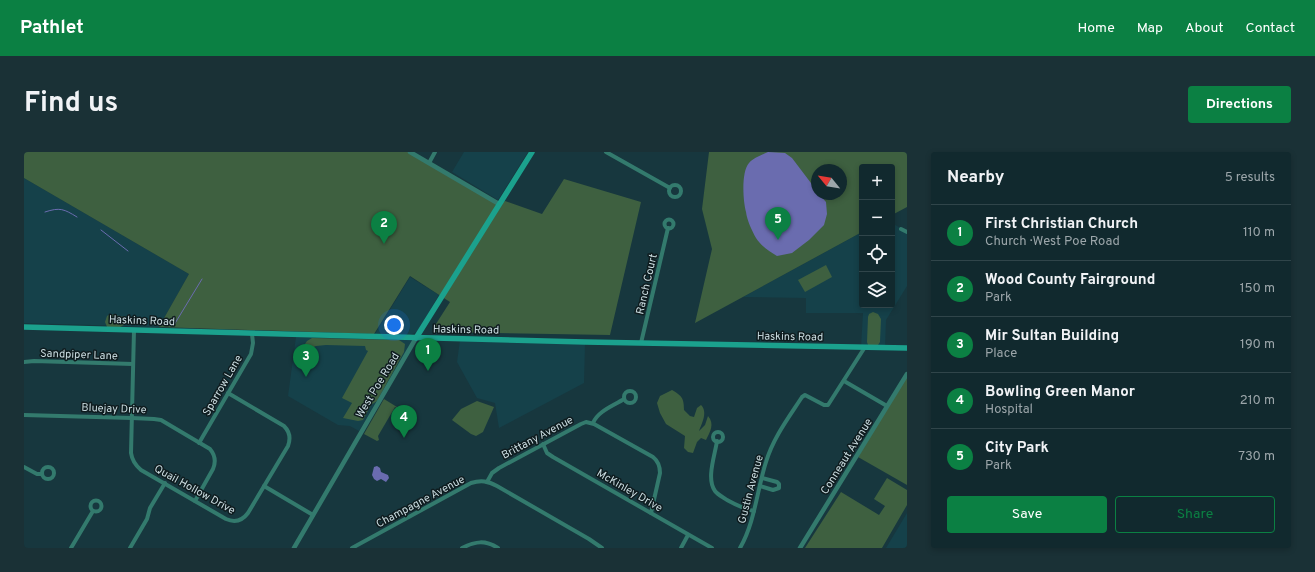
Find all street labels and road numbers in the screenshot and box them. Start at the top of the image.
street label: Ranch Court [633,252,661,316]
street label: Haskins Road [109,313,175,329]
street label: Haskins Road [433,322,499,338]
street label: Haskins Road [757,329,823,345]
street label: Sandpiper Lane [40,347,118,363]
street label: West Poe Road [353,350,403,421]
street label: Sparrow Lane [200,353,246,418]
street label: Bluejay Drive [81,401,147,417]
street label: Brittany Avenue [499,413,576,463]
street label: Conneaut Avenue [818,416,876,497]
street label: Gustin Avenue [735,453,767,525]
street label: Quail Hollow Drive [152,462,238,518]
street label: McKinley Drive [594,466,665,515]
street label: Champagne Avenue [374,473,467,531]

